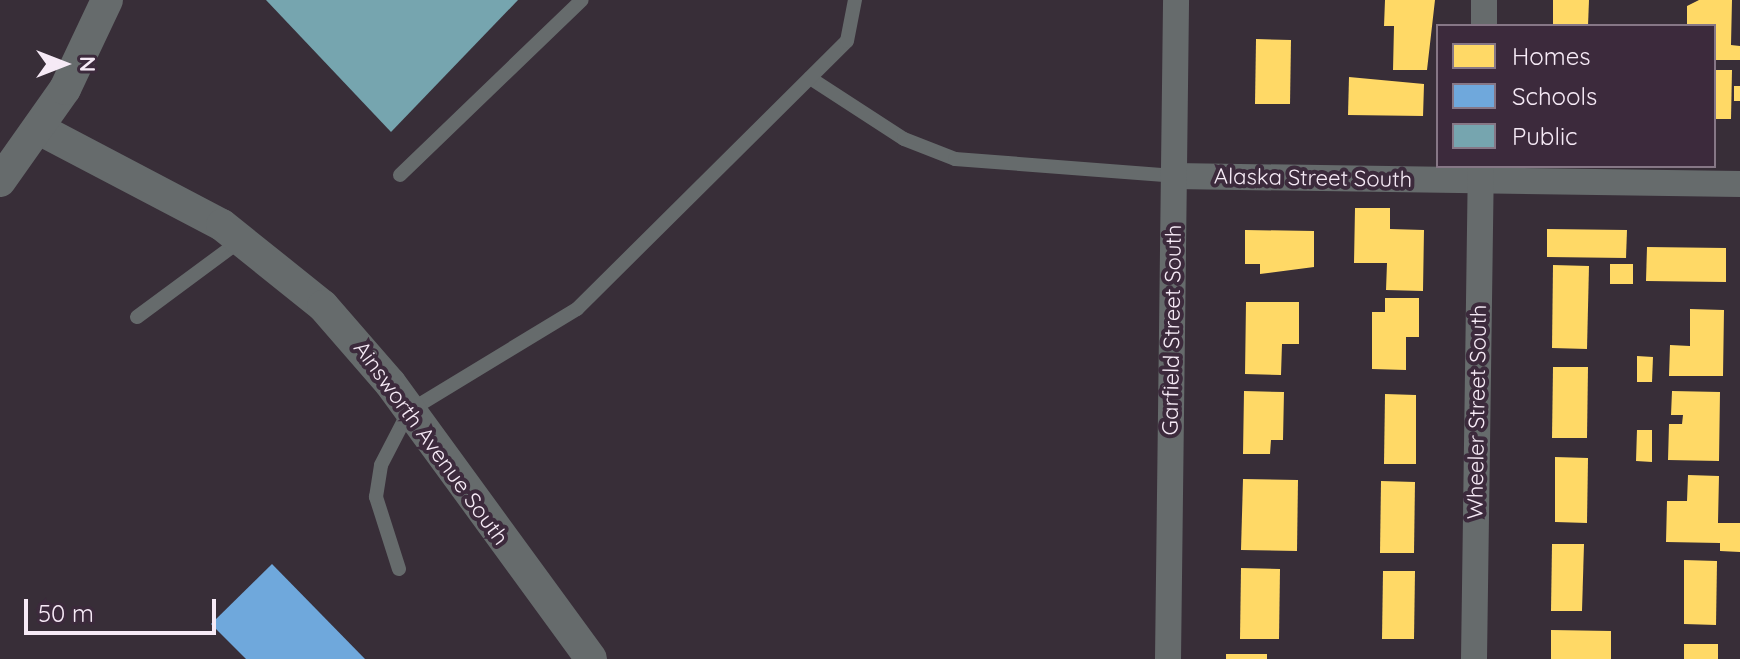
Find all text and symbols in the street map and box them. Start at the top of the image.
north arrow [24,24,104,104]
legend [1436,24,1716,168]
text: Homes [1512,41,1590,71]
text: N [74,56,102,72]
text: Schools [1512,81,1597,111]
text: Public [1512,121,1577,151]
street label: Alaska Street South [1214,163,1412,193]
street label: Garfield Street South [1157,224,1187,436]
street label: Wheeler Street South [1462,304,1492,520]
street label: Ainsworth Avenue South [348,336,514,550]
scale bar [28,583,220,633]
text: 50 m [38,598,94,628]

